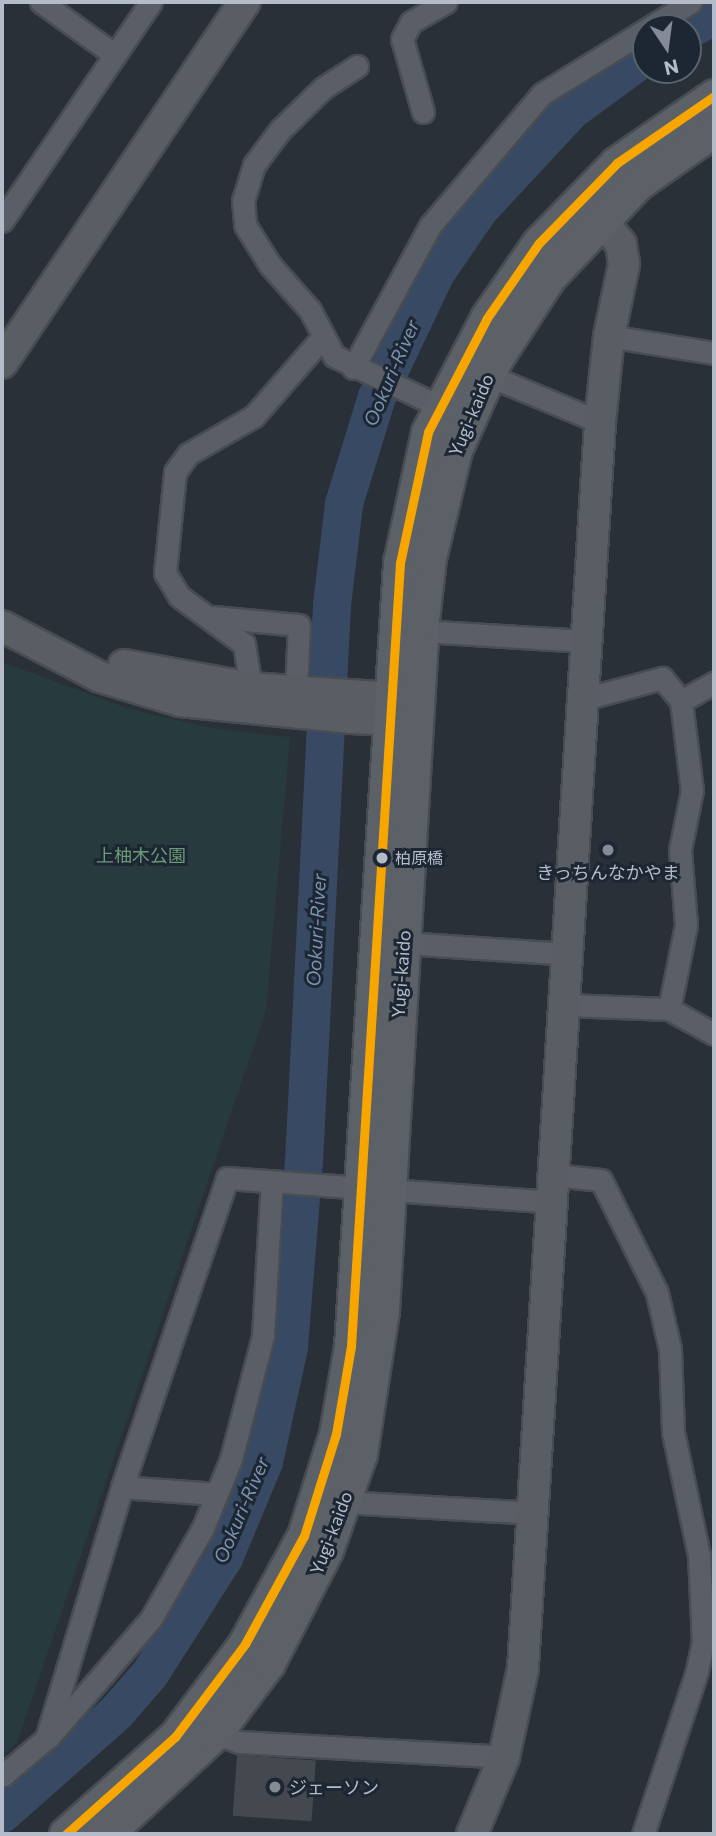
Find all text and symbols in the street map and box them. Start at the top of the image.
north arrow [632,14,702,84]
text: N [662,55,681,81]
water label: Ookuri-River [358,317,424,429]
street label: Yugi-kaido [444,370,498,460]
marker: きっちんなかやま [600,842,616,858]
park label: 上柚木公園 [96,844,186,866]
place label: 柏原橋 [395,848,443,868]
marker: 柏原橋 [375,851,389,865]
place label: きっちんなかやま [536,861,680,883]
water label: Ookuri-River [302,873,330,987]
street label: Yugi-kaido [387,930,415,1018]
water label: Ookuri-River [208,1454,274,1566]
street label: Yugi-kaido [305,1488,357,1578]
place label: ジェーソン [289,1776,379,1798]
marker: ジェーソン [267,1779,283,1795]

